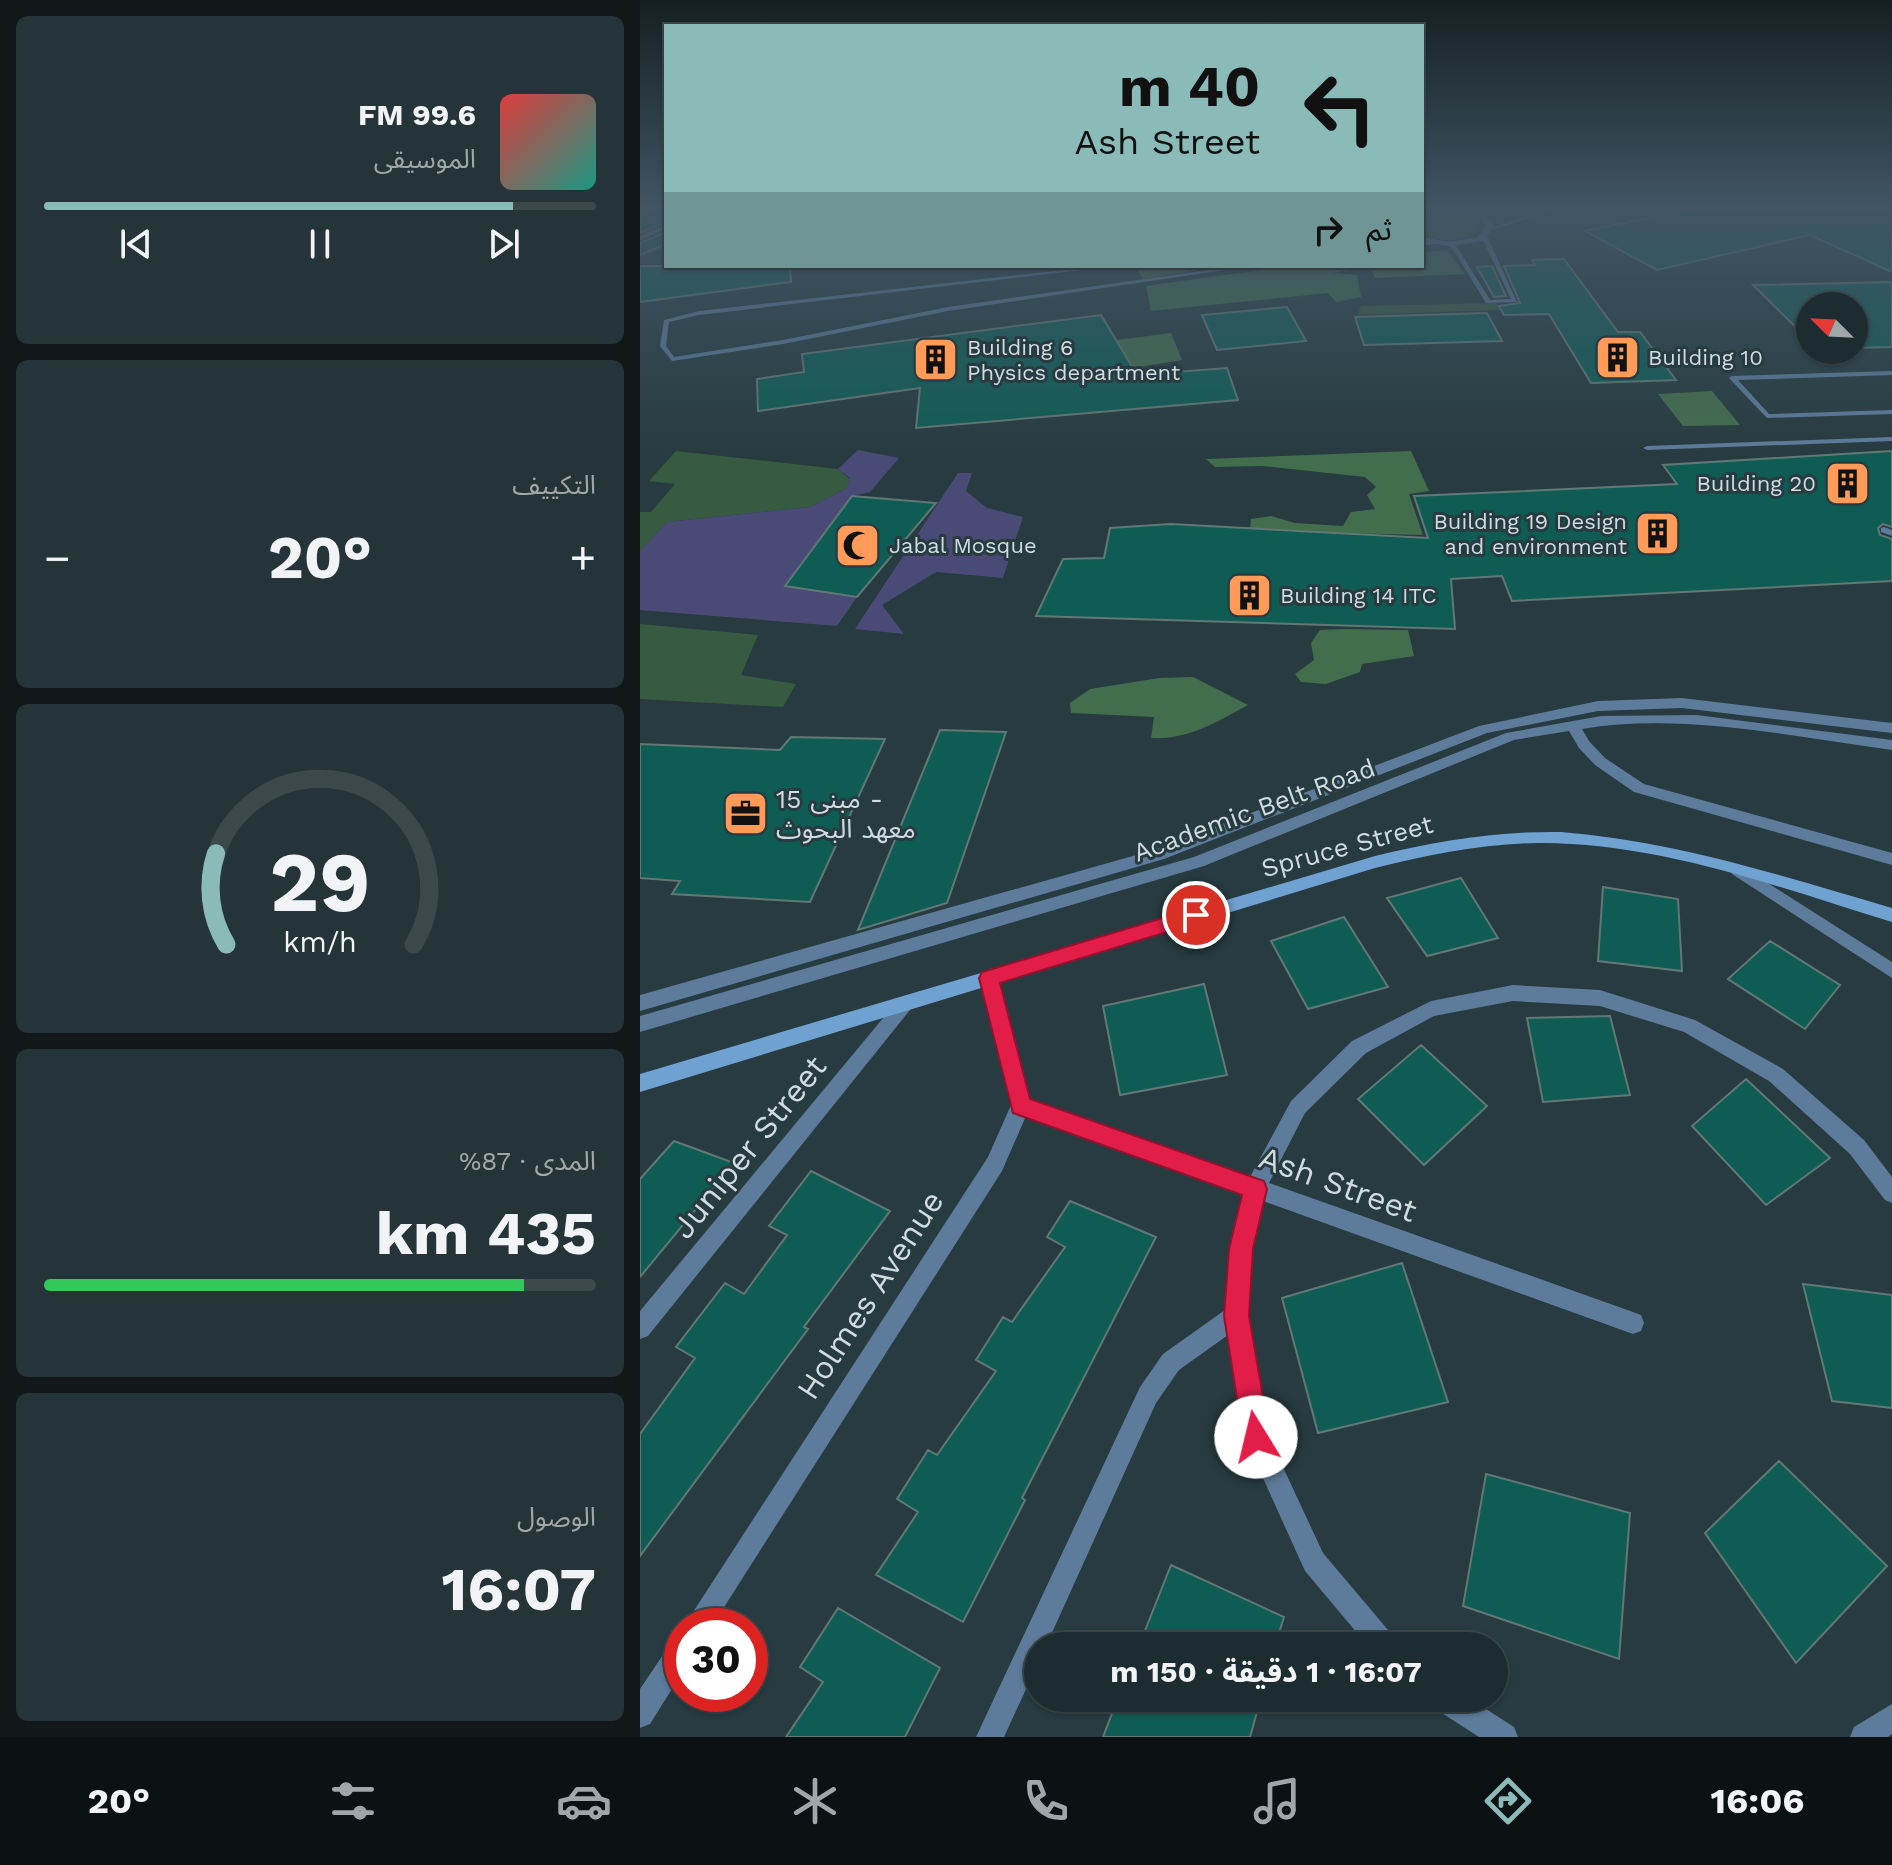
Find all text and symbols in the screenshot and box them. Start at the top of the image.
text: 40 m [1119,54,1260,120]
icon: left [1288,56,1392,160]
text: 99.6 FM [358,97,476,132]
text: Ash Street [1075,121,1260,163]
text: الموسيقى [374,144,476,174]
icon: right [1306,208,1350,252]
text: ثم [1366,212,1392,247]
icon: previous [114,222,158,266]
icon: pause [298,222,342,266]
icon: next [482,222,526,266]
north arrow [1796,292,1868,364]
map controls [1796,292,1868,364]
building icon: Building 10 [1593,333,1641,381]
place label: Building 6 Physics department [967,335,1180,385]
building icon: Building 6 Physics department [912,336,960,384]
place label: Building 10 [1648,345,1763,370]
building icon: Building 20 [1823,459,1871,507]
text: التكييف [512,470,596,500]
place label: Building 20 [1696,471,1816,496]
place label: Building 19 Design and environment [1433,509,1627,559]
building icon: Building 19 Design and environment [1634,510,1682,558]
mosque icon: Jabal Mosque [834,521,882,569]
text: 20° [268,522,372,593]
text: − [44,532,71,584]
text: + [569,532,596,584]
place label: Jabal Mosque [889,533,1037,558]
building icon: Building 14 ITC [1225,571,1273,619]
place label: Building 14 ITC [1280,583,1437,608]
street label: Academic Belt Road [1129,752,1379,868]
place label: مبنى 15 - معهد البحوث [776,784,916,844]
office icon: مبنى 15 - معهد البحوث [721,790,769,838]
street label: Spruce Street [1258,809,1436,883]
text: 29 [270,833,370,930]
pin [1162,881,1230,949]
icon: arrive [1174,893,1218,937]
text: km/h [283,925,357,959]
street label: Juniper Street [664,1048,834,1246]
street label: Ash Street [1254,1138,1422,1230]
text: المدى · 87% [459,1146,596,1176]
street label: Holmes Avenue [788,1184,952,1406]
text: 435 km [376,1198,596,1269]
position arrow [1214,1395,1298,1479]
text: الوصول [517,1502,596,1532]
text: 16:07 [442,1554,596,1625]
speed limit sign: 30 [664,1608,768,1712]
text: 16:07 · 1 دقيقة · 150 m [1110,1654,1422,1689]
icon: filters [325,1773,381,1829]
icon: car [556,1773,612,1829]
icon: climate [787,1773,843,1829]
icon: phone [1018,1773,1074,1829]
icon: music [1249,1773,1305,1829]
icon: directions [1480,1773,1536,1829]
text: 20° [88,1780,150,1822]
text: 16:06 [1711,1780,1805,1822]

